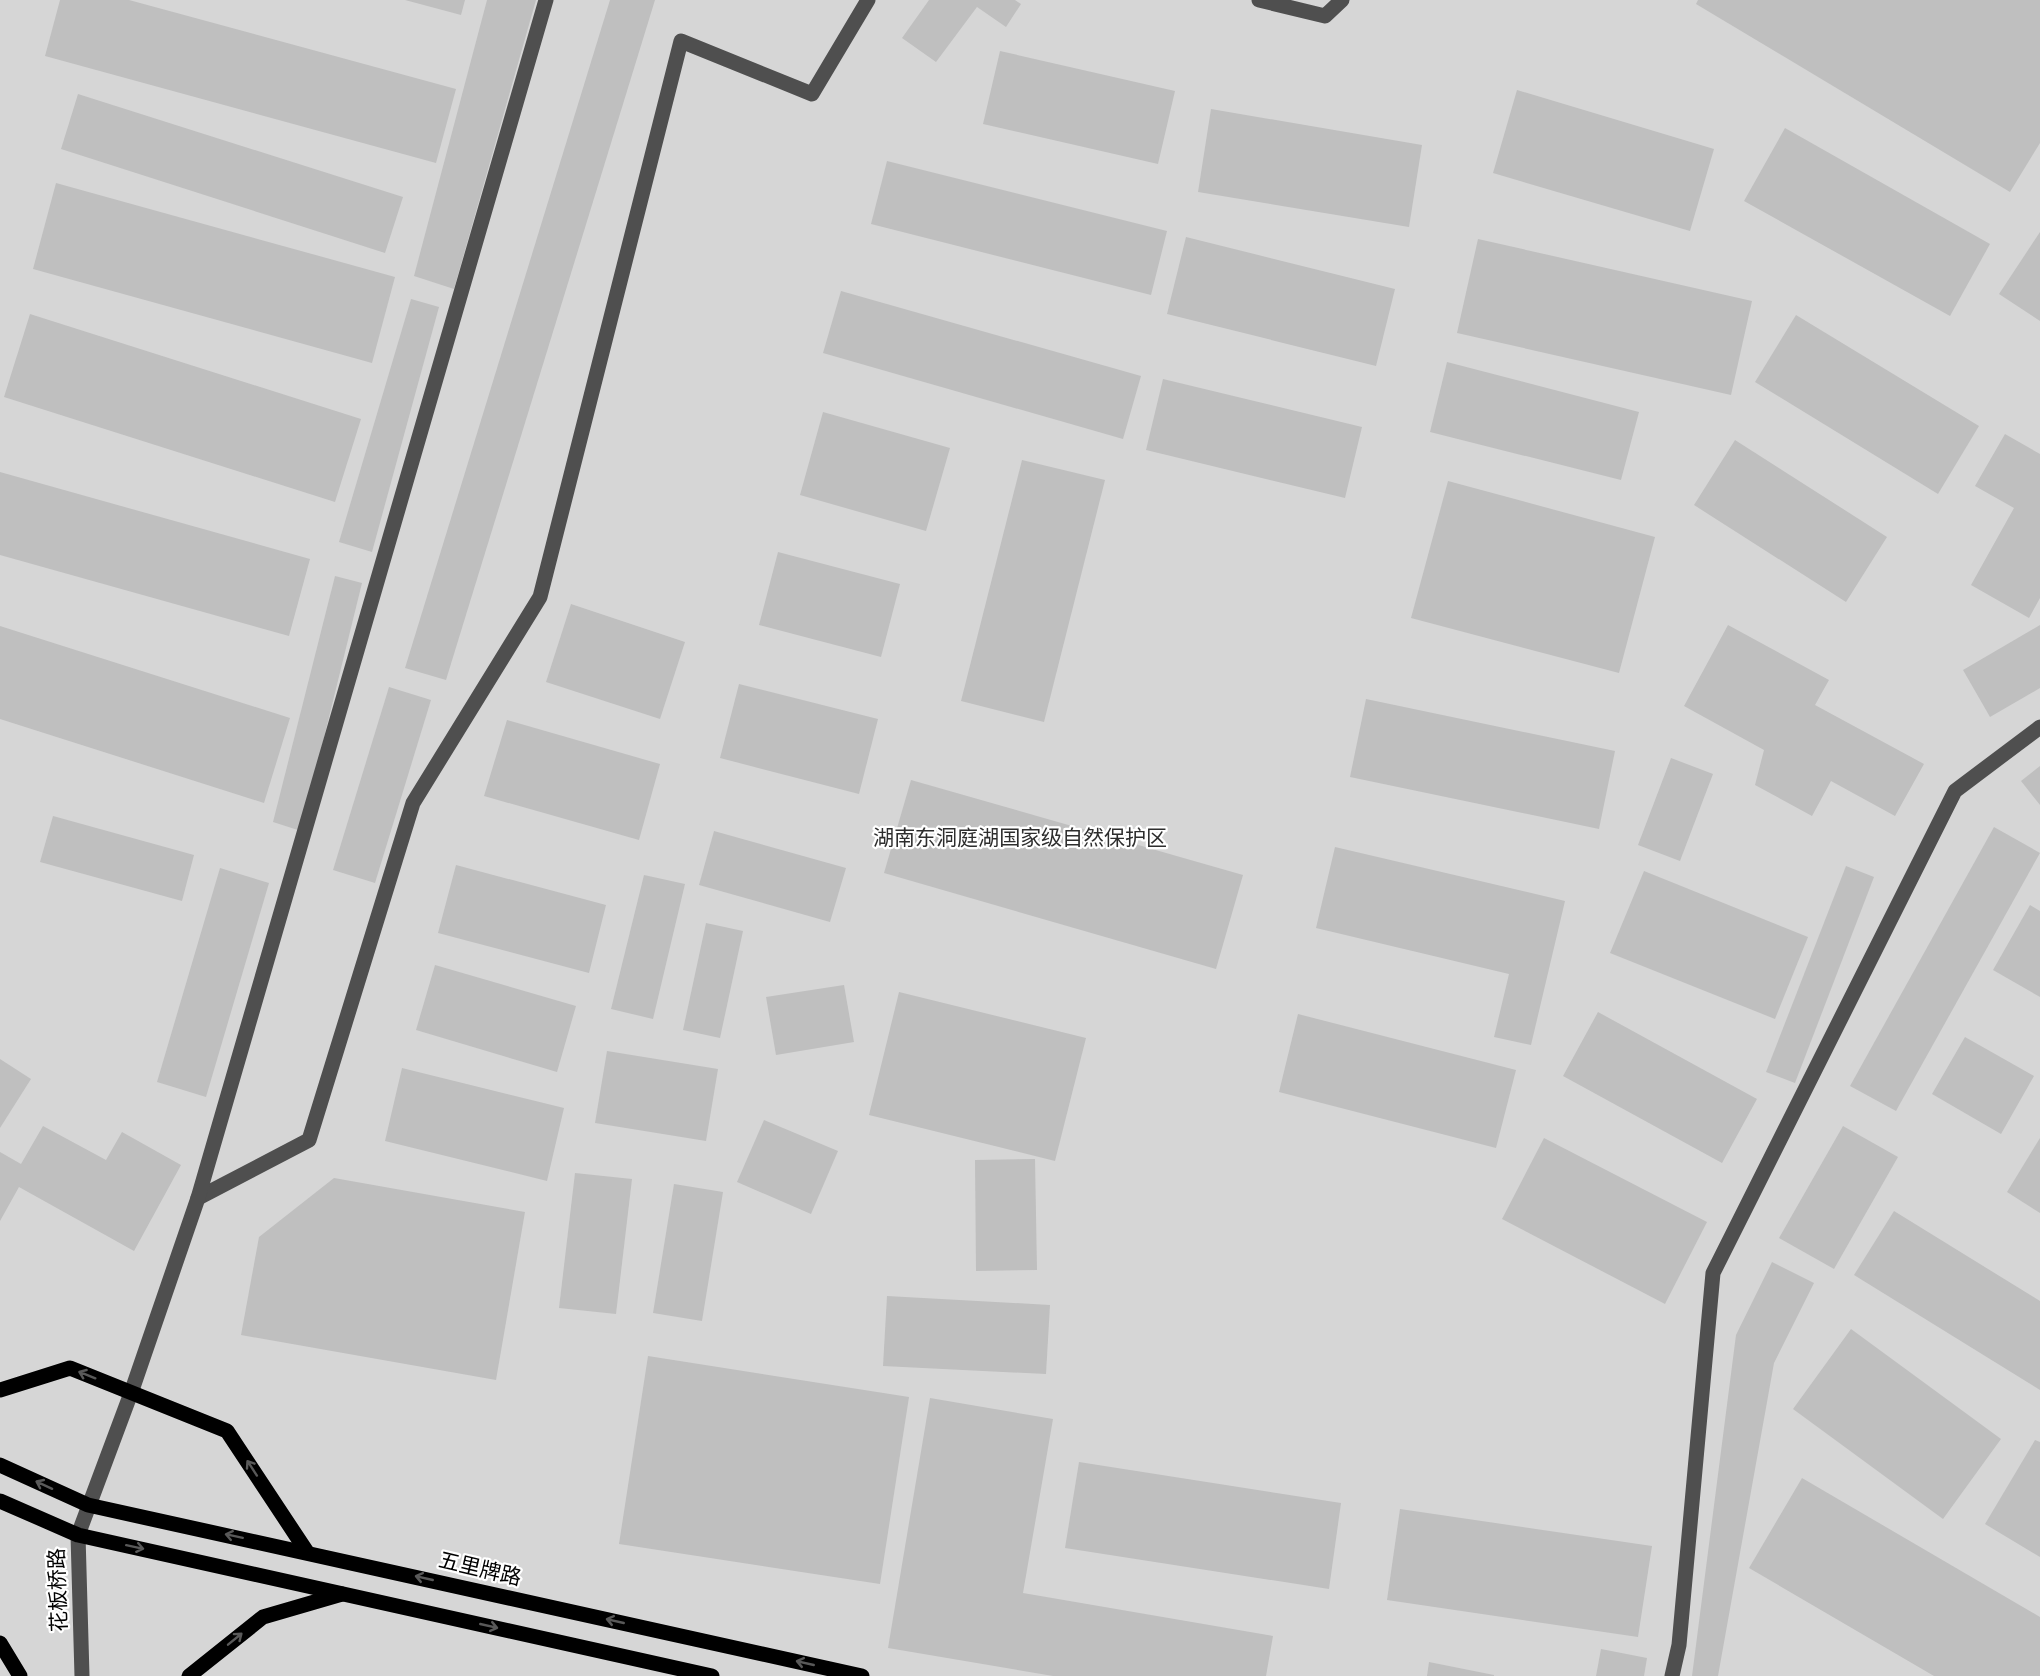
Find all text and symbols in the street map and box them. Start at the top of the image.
park label: 湖南东洞庭湖国家级自然保护区 [873,823,1167,851]
one-way arrow [79,1369,97,1380]
one-way arrow [245,1460,258,1477]
one-way arrow [35,1479,54,1490]
one-way arrow [225,1530,244,1542]
one-way arrow [124,1542,144,1553]
street label: 五里牌路 [436,1545,524,1591]
street label: 花板桥路 [42,1548,72,1632]
one-way arrow [415,1572,434,1584]
one-way arrow [605,1615,625,1626]
one-way arrow [479,1621,498,1633]
one-way arrow [227,1633,243,1646]
one-way arrow [796,1657,815,1669]

